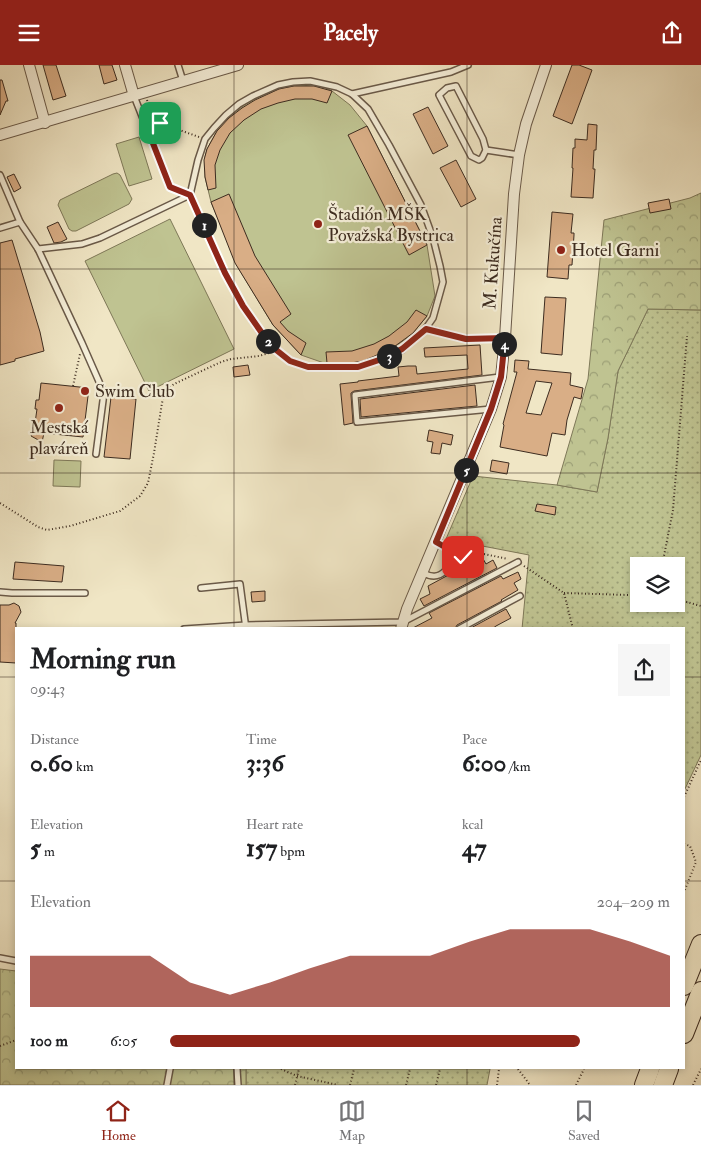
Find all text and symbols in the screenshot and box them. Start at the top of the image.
icon: menu [15,19,43,47]
text: Pacely [323,19,378,47]
icon: share [658,19,686,47]
pin [139,102,181,144]
icon: arrive [146,109,174,137]
place label: Štadión MŠK Považská Bystrica [328,202,454,247]
pin: 1 [192,213,216,237]
street label: M. Kukučína [478,215,508,310]
text: 1 [202,217,207,234]
marker: Štadión MŠK Považská Bystrica [312,218,324,230]
place label: Hotel Garni [571,239,659,262]
marker: Hotel Garni [555,244,567,256]
pin: 2 [256,329,280,353]
pin: 4 [492,331,516,357]
text: 2 [265,333,272,350]
text: 4 [501,336,508,353]
pin: 3 [376,343,402,369]
text: 3 [387,348,392,365]
place label: Swim Club [95,380,174,403]
marker: Swim Club [79,385,91,397]
marker: Mestská plaváreň [53,402,65,414]
place label: Mestská plaváreň [28,416,89,460]
pin: 5 [454,457,478,483]
text: 5 [463,462,470,479]
pin [442,536,484,578]
icon: check [449,543,477,571]
map controls [630,557,685,612]
button: layers [630,557,685,612]
text: Morning run [30,642,176,677]
button: share [618,644,670,696]
text: 09:43 [30,679,65,699]
text: Distance [30,731,79,748]
text: Time [246,731,277,748]
text: Pace [462,731,487,748]
text: 0.60 [30,748,73,779]
text: 3:36 [246,748,284,779]
text: 6:00 [462,748,506,779]
text: km [73,758,94,775]
text: /km [506,758,531,775]
text: Elevation [30,816,83,833]
text: Heart rate [246,816,303,833]
text: kcal [462,816,483,833]
text: 5 [30,833,41,864]
text: 157 [246,833,277,864]
text: 47 [462,833,486,864]
text: m [41,843,55,860]
text: bpm [277,843,305,860]
text: Elevation [30,892,91,912]
text: 204–209 m [597,892,670,912]
text: 100 m [30,1031,68,1051]
text: 6:05 [110,1031,137,1051]
tab: Home [101,1097,136,1144]
tab: Map [338,1097,366,1144]
tab: Saved [568,1097,600,1144]

